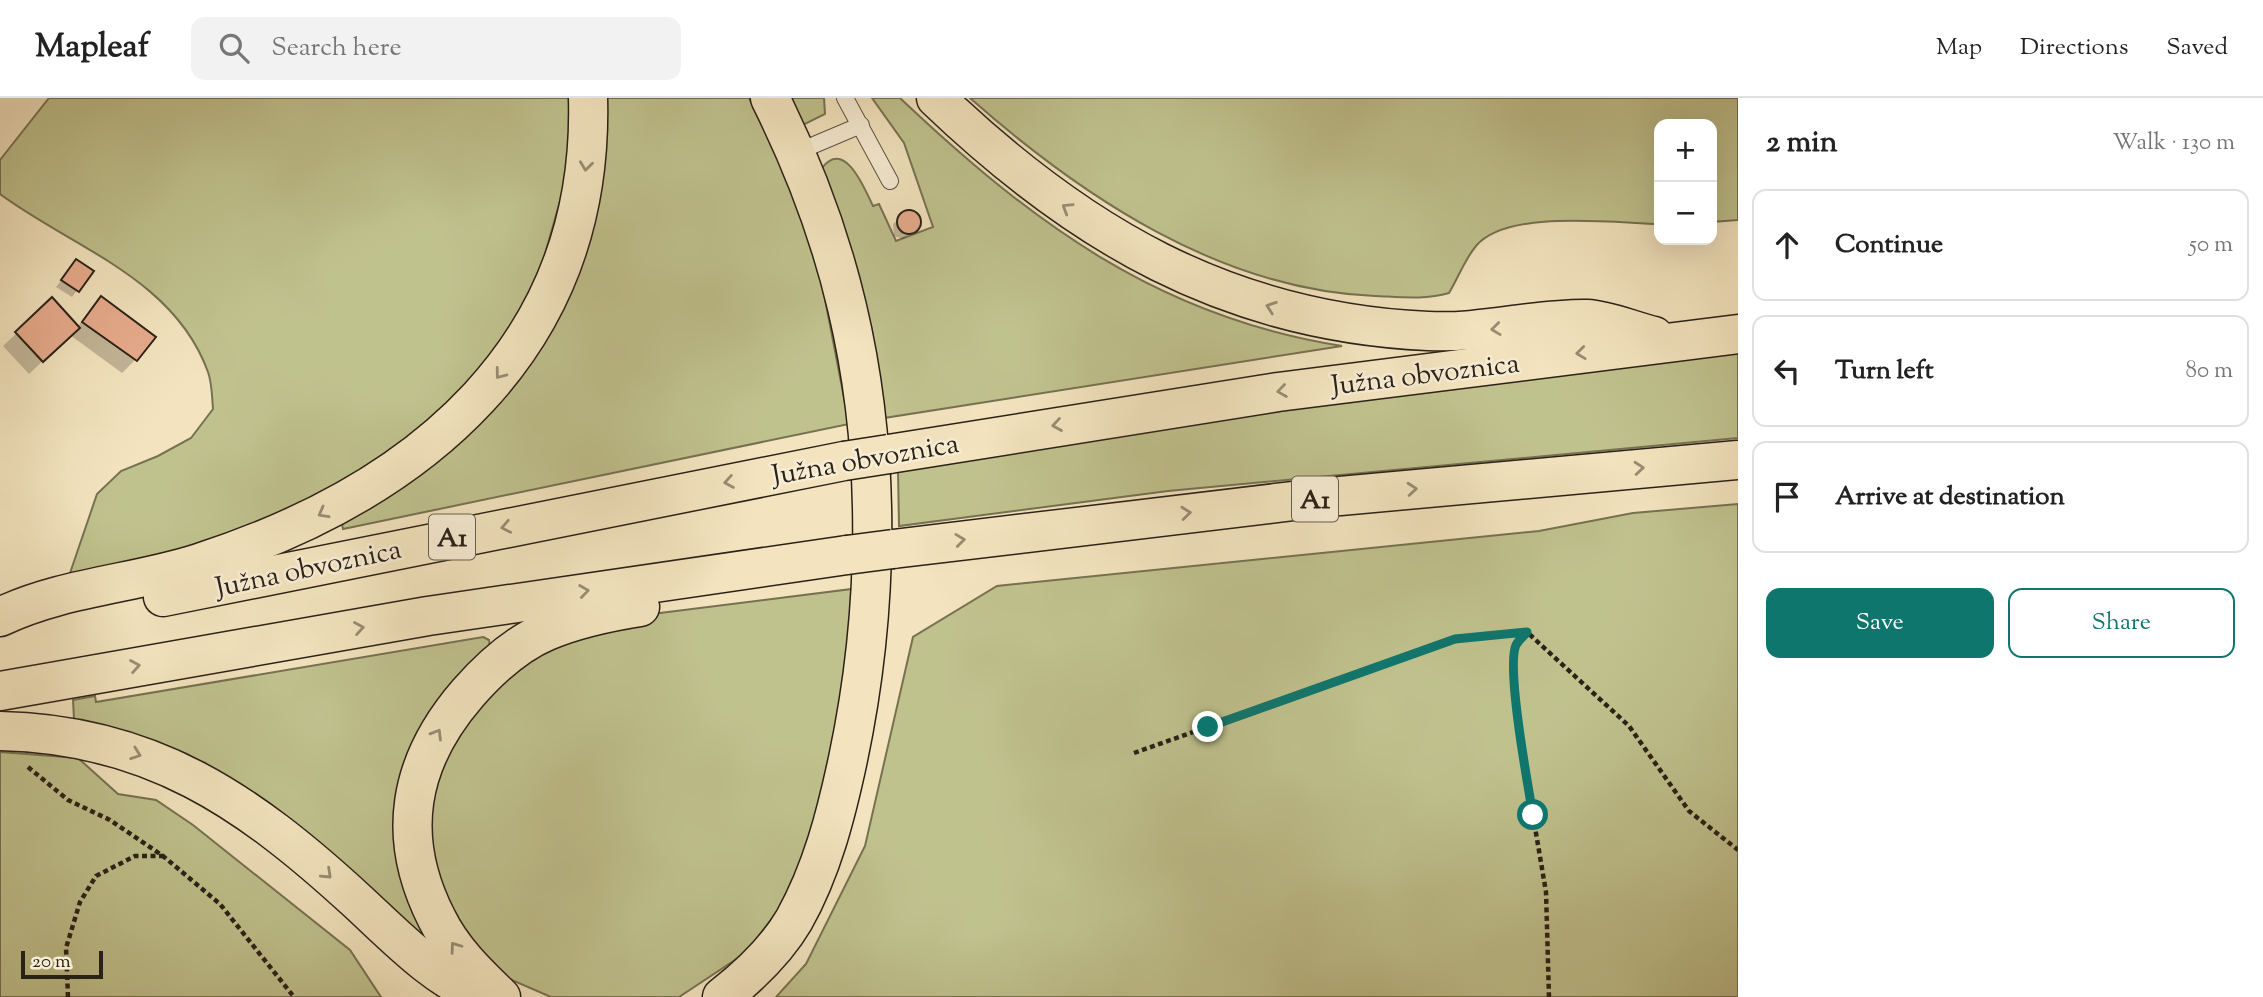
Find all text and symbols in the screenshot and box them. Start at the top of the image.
search box [191,17,681,80]
text: Mapleaf [35,24,149,72]
icon: search [215,29,253,67]
text: Search here [271,30,402,67]
text: Map [1936,31,1982,65]
text: Directions [2020,31,2128,65]
text: Saved [2166,31,2228,65]
map controls [1654,119,1717,245]
button: + [1654,119,1717,182]
text: 2 min [1766,122,1838,165]
text: Walk · 130 m [2112,127,2235,160]
one-way arrow [579,160,594,172]
button: − [1654,182,1717,245]
one-way arrow [1062,203,1075,216]
icon: ahead [1768,226,1806,264]
text: Continue [1835,227,1943,264]
text: 50 m [2189,229,2233,262]
one-way arrow [1266,301,1278,315]
one-way arrow [1490,321,1502,336]
street label: Južna obvoznica [1327,345,1522,408]
one-way arrow [1575,345,1587,360]
icon: left [1768,352,1806,390]
text: Turn left [1835,353,1934,390]
text: 80 m [2185,355,2233,388]
one-way arrow [496,366,508,378]
one-way arrow [1276,384,1288,399]
one-way arrow [1051,418,1063,433]
street label: Južna obvoznica [767,425,962,497]
one-way arrow [1634,461,1645,476]
one-way arrow [723,474,735,489]
road number: A1 [1292,476,1338,522]
icon: arrive [1768,478,1806,516]
text: Arrive at destination [1835,479,2065,516]
one-way arrow [1407,482,1418,497]
one-way arrow [317,505,330,518]
one-way arrow [1180,506,1192,521]
road number: A1 [429,514,475,560]
one-way arrow [500,518,512,533]
street label: Južna obvoznica [210,531,406,610]
one-way arrow [955,533,966,548]
one-way arrow [578,584,590,599]
button: Save [1766,588,1994,658]
button: Share [2008,588,2235,658]
one-way arrow [353,621,365,636]
one-way arrow [129,659,141,674]
route end [1192,711,1223,742]
one-way arrow [429,728,442,741]
one-way arrow [130,746,142,760]
route start [1517,799,1548,830]
one-way arrow [319,866,332,878]
one-way arrow [451,942,463,955]
scale bar [21,948,103,980]
text: 20 m [32,949,71,976]

